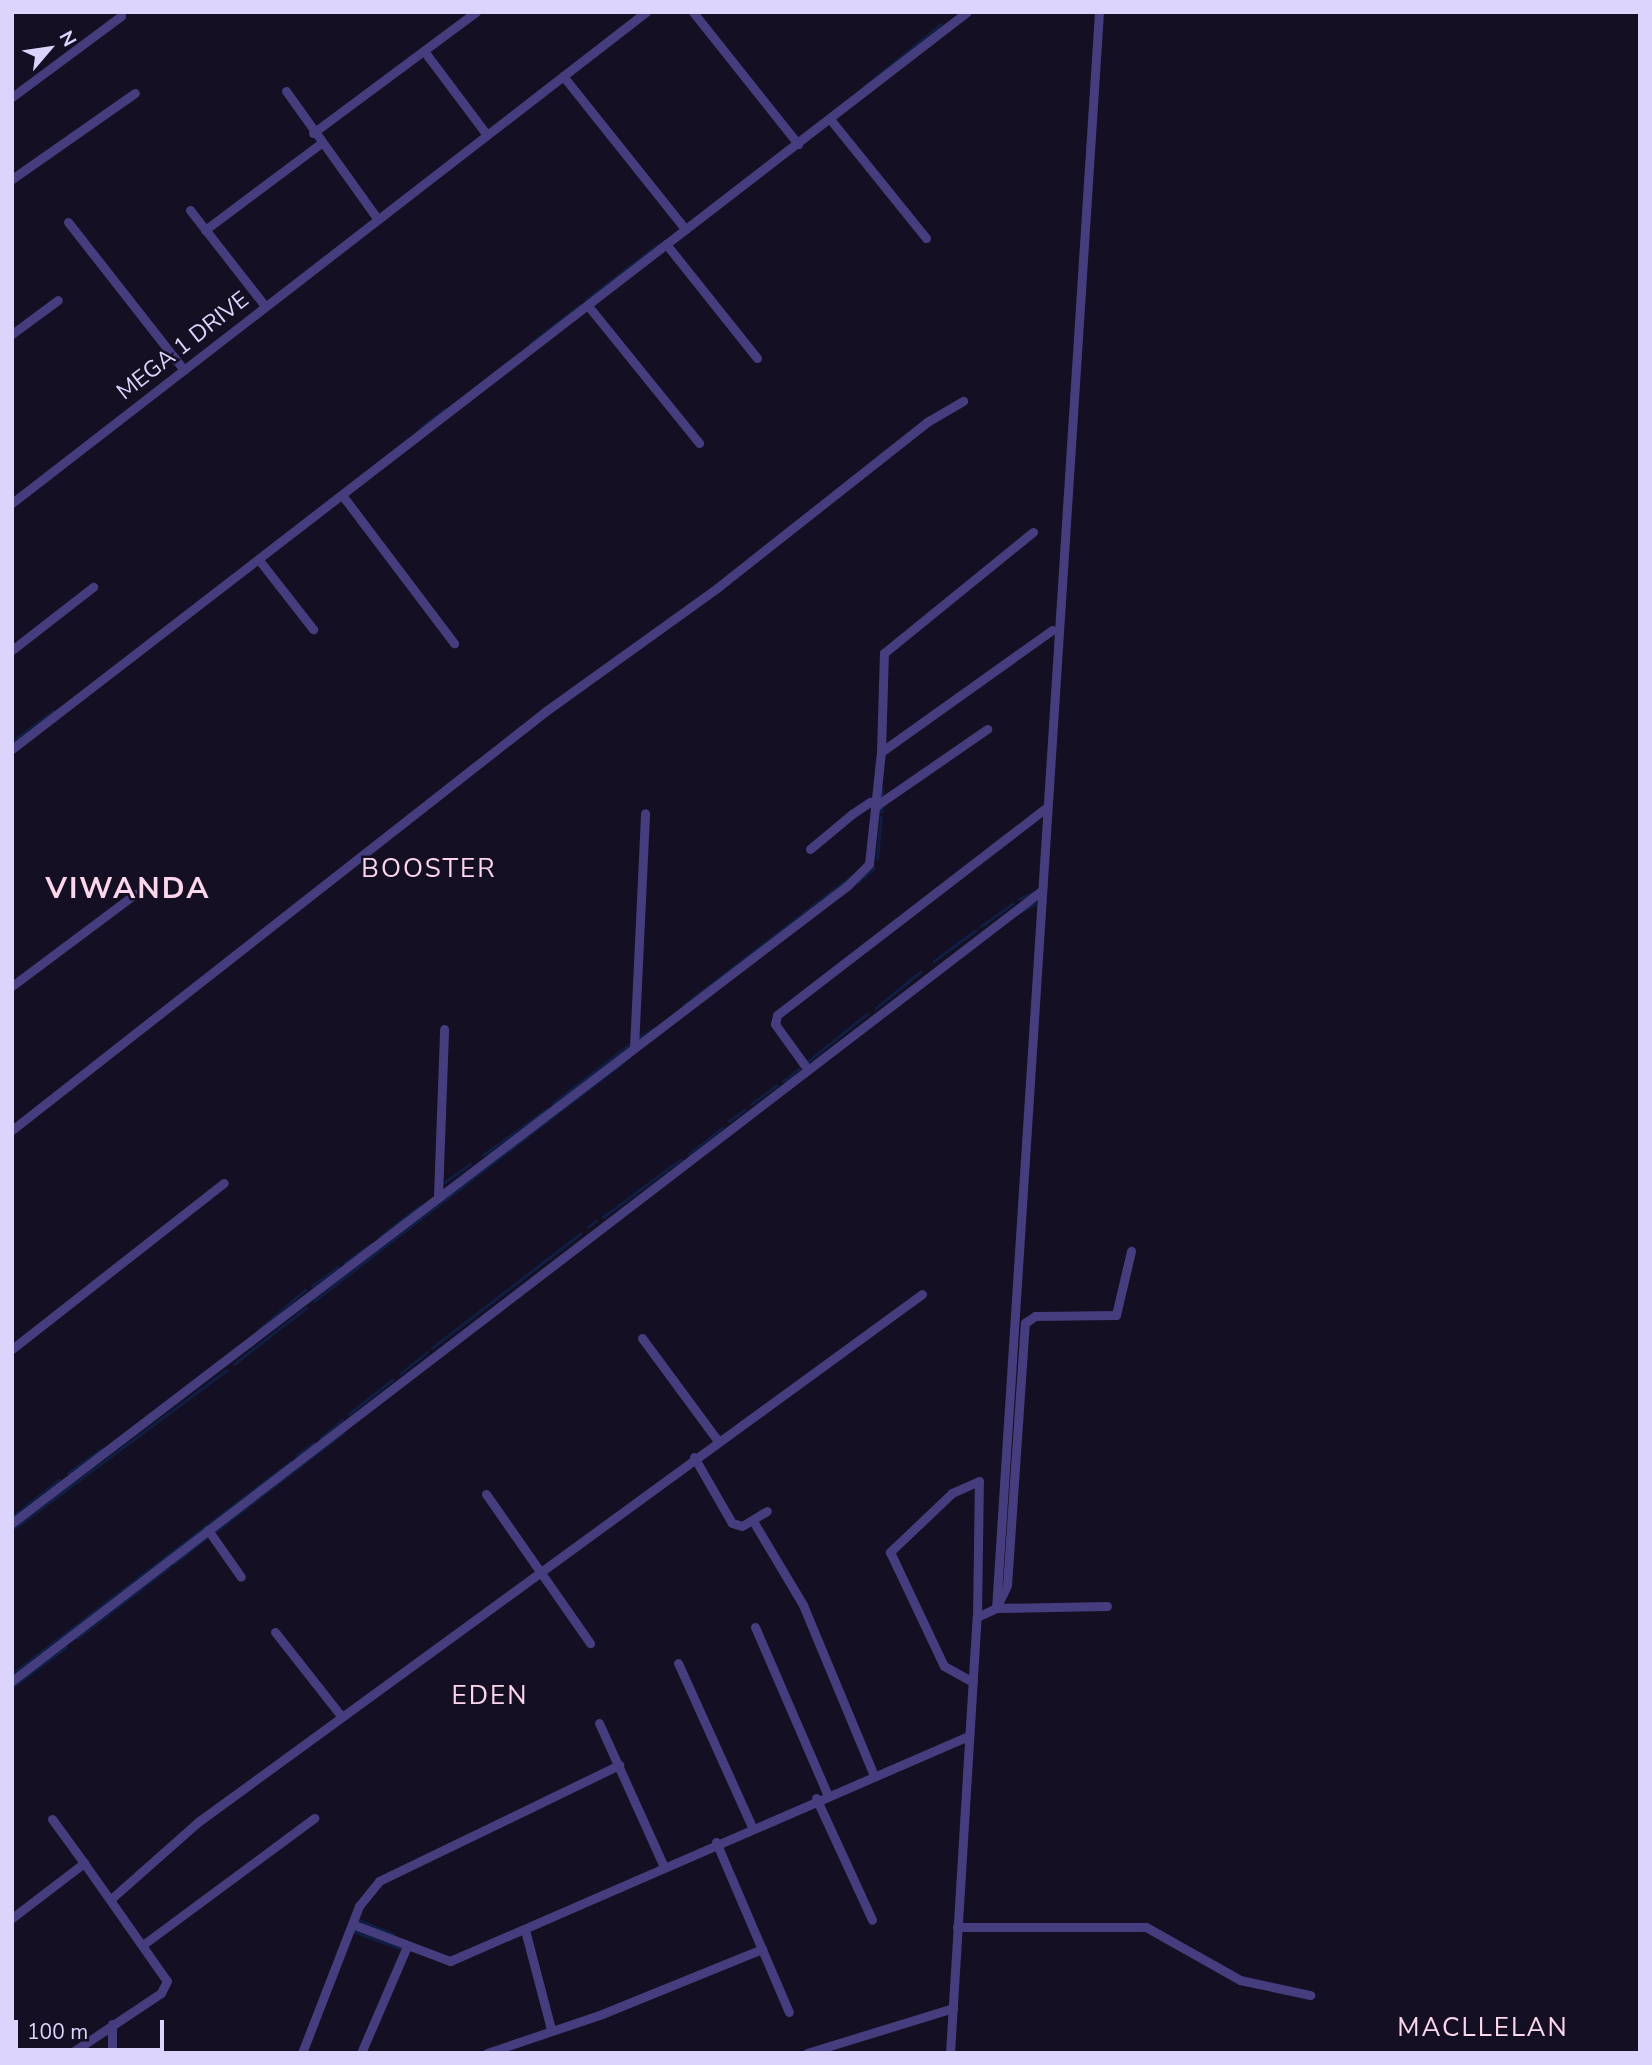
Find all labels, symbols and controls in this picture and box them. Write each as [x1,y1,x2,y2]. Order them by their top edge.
north arrow [14,14,84,84]
text: N [53,26,82,51]
street label: MEGA 1 DRIVE [112,286,254,406]
district label: BOOSTER [362,853,496,885]
district label: VIWANDA [46,871,210,907]
district label: EDEN [452,1680,528,1712]
scale bar [18,2006,168,2050]
district label: MACLLELAN [1398,2012,1568,2044]
text: 100 m [27,2018,88,2046]

